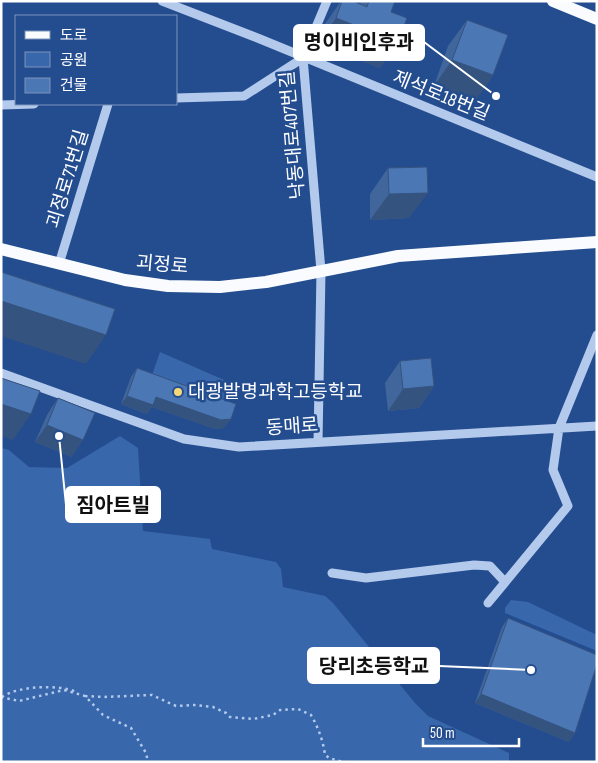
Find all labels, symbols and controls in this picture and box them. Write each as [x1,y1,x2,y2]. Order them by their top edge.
legend [15,15,178,105]
callout: 명이비인후과 [294,25,424,60]
text: 도로 [60,26,88,45]
text: 명이비인후과 [304,31,414,55]
text: 공원 [60,51,88,70]
street label: 제석로18번길 [389,66,493,126]
street label: 낙동대로407번길 [276,70,310,200]
text: 건물 [60,76,88,95]
street label: 괴정로71번길 [42,127,94,231]
street label: 괴정로 [135,251,189,279]
place label: 대광발명과학고등학교 [188,381,363,404]
marker: 대광발명과학고등학교 [172,386,184,398]
street label: 동매로 [265,414,319,440]
callout: 짐아트빌 [66,487,160,522]
text: 짐아트빌 [76,494,150,518]
callout: 당리초등학교 [308,648,439,683]
text: 당리초등학교 [319,655,429,679]
scale bar [423,716,519,748]
text: 50 m [430,724,455,743]

